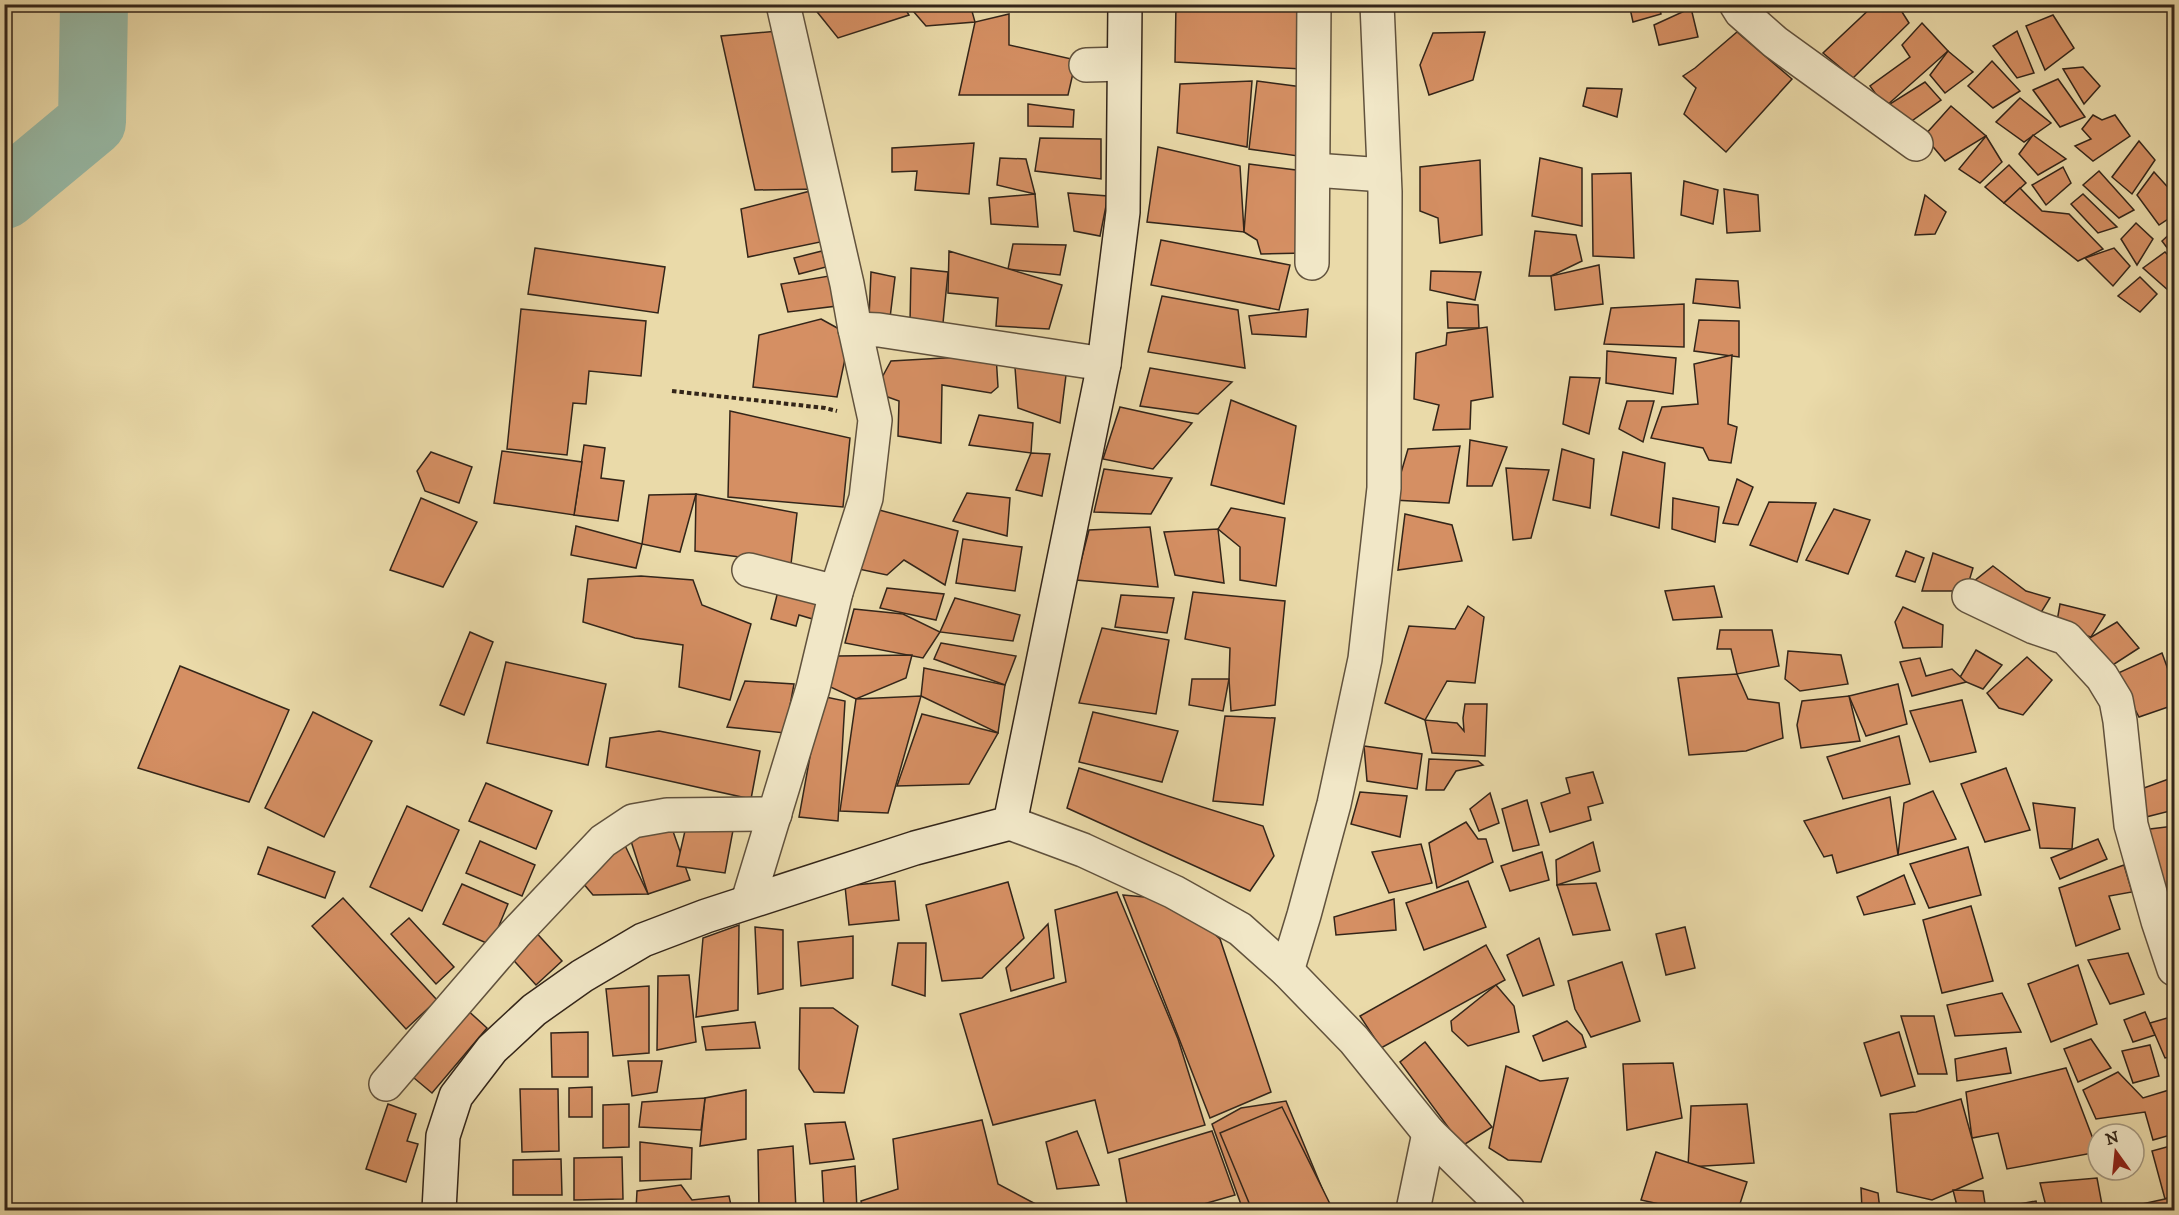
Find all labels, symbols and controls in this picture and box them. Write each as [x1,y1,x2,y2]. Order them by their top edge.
north arrow [2086,1122,2146,1182]
text: N [2103,1127,2121,1150]

